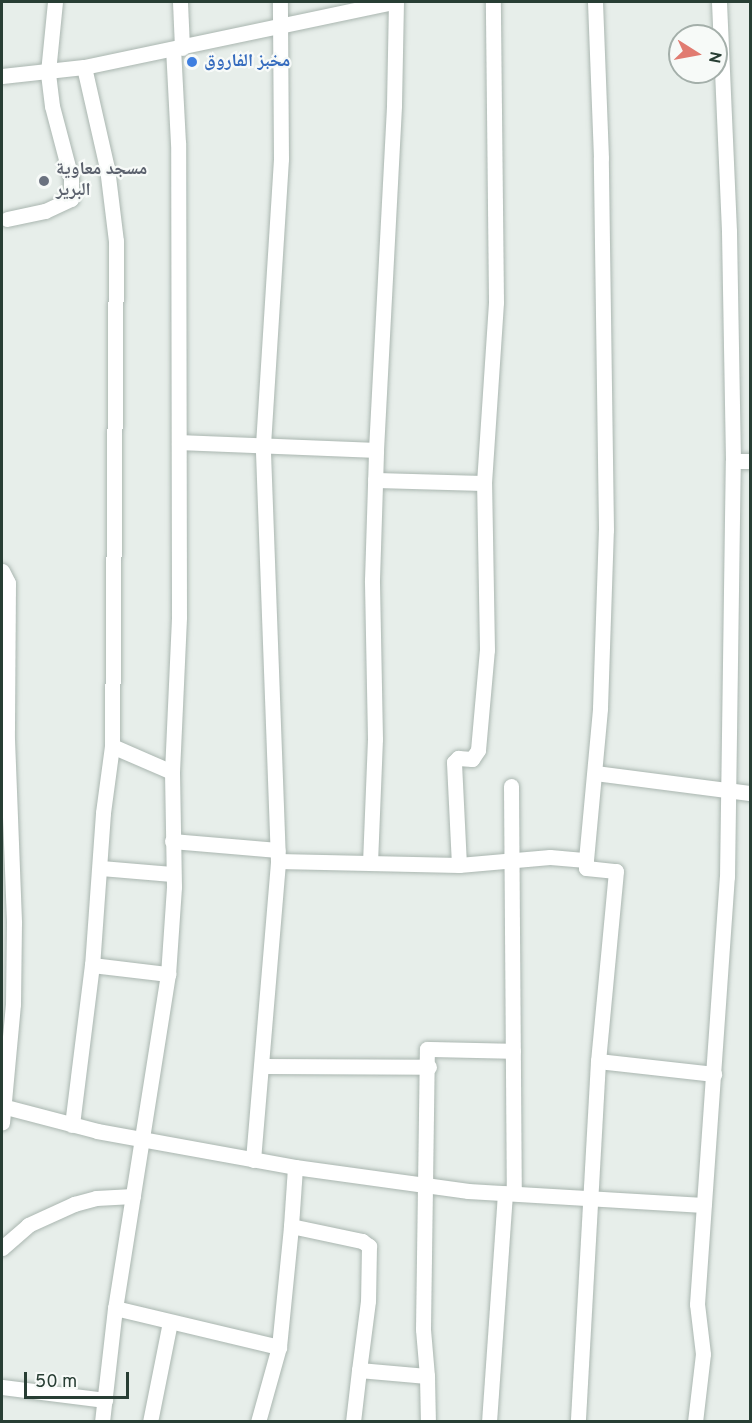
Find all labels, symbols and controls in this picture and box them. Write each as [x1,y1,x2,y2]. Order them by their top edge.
north arrow [668,24,728,84]
text: N [703,50,725,65]
place label: مخبز الفاروق [204,51,290,73]
marker: مخبز الفاروق [185,55,199,69]
place label: مسجد معاوية البرير [56,160,147,202]
marker: مسجد معاوية البرير [37,174,51,188]
scale bar [27,1360,132,1398]
text: 50 m [35,1371,77,1394]

